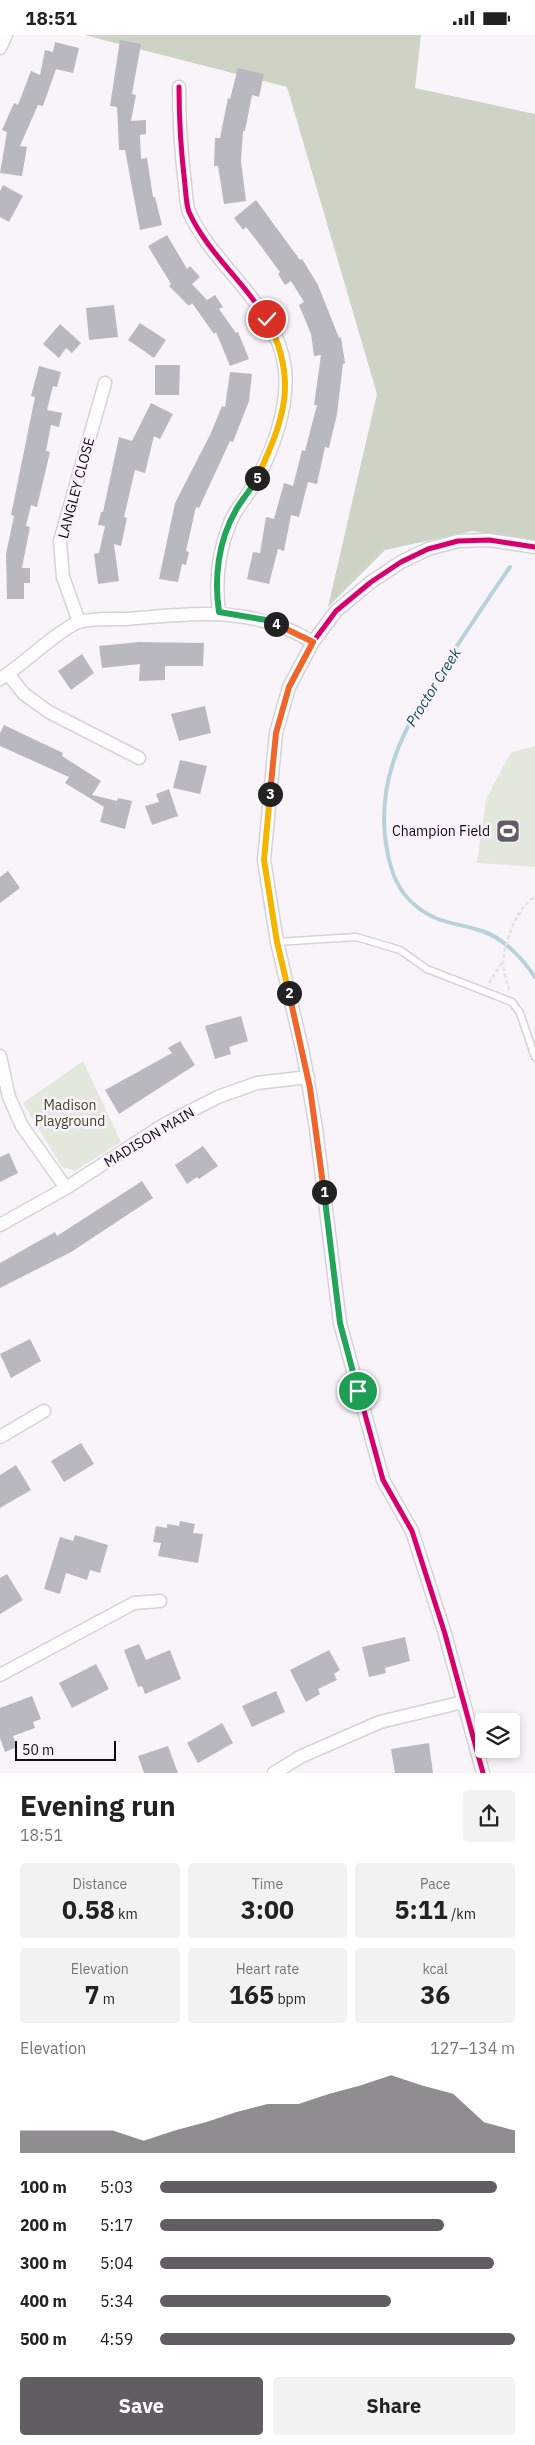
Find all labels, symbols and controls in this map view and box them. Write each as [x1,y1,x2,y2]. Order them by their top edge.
text: 18:51 [25,6,77,30]
pin [246,298,288,340]
icon: check [253,305,281,333]
street label: LANGLEY CLOSE [54,435,98,541]
pin: 5 [244,465,270,491]
text: 5 [253,469,262,487]
pin: 4 [264,611,288,637]
text: 4 [272,615,281,633]
water label: Proctor Creek [401,644,465,730]
pin: 3 [258,781,282,807]
text: 3 [266,785,275,803]
sports icon: Champion Field [495,818,521,844]
place label: Champion Field [392,822,490,840]
pin: 2 [276,981,302,1005]
text: 2 [285,984,294,1002]
park label: Madison Playground [35,1096,105,1130]
street label: MADISON MAIN [100,1103,198,1171]
pin: 1 [312,1179,336,1205]
text: 1 [320,1183,329,1201]
pin [337,1370,379,1412]
icon: arrive [344,1377,372,1405]
map controls [475,1713,520,1758]
button: layers [475,1713,520,1758]
scale bar [15,1737,116,1761]
text: 50 m [22,1741,54,1759]
text: Evening run [20,1787,176,1824]
button: share [463,1790,515,1842]
text: 18:51 [20,1825,63,1845]
text: Distance [73,1875,127,1893]
text: Time [252,1875,283,1893]
text: Pace [420,1875,450,1893]
text: 0.58 [62,1893,115,1926]
text: 3:00 [241,1893,294,1926]
text: 5:11 [394,1893,448,1926]
text: km [115,1905,138,1923]
text: /km [448,1905,476,1923]
text: Elevation [71,1960,129,1978]
text: Heart rate [236,1960,299,1978]
text: kcal [422,1960,448,1978]
text: 7 [85,1978,100,2011]
text: 165 [229,1978,274,2011]
text: 36 [420,1978,450,2011]
text: m [100,1990,115,2008]
text: bpm [274,1990,306,2008]
text: Elevation [20,2038,86,2058]
text: 127–134 m [430,2038,515,2058]
text: 100 m [20,2177,67,2197]
text: 5:03 [100,2177,133,2197]
text: 200 m [20,2215,67,2235]
text: 5:17 [100,2215,133,2235]
text: 300 m [20,2253,67,2273]
text: 5:04 [100,2253,133,2273]
text: 400 m [20,2291,67,2311]
text: 5:34 [100,2291,133,2311]
text: 500 m [20,2329,67,2349]
text: 4:59 [100,2329,133,2349]
button: Save [20,2377,263,2435]
button: Share [273,2377,515,2435]

